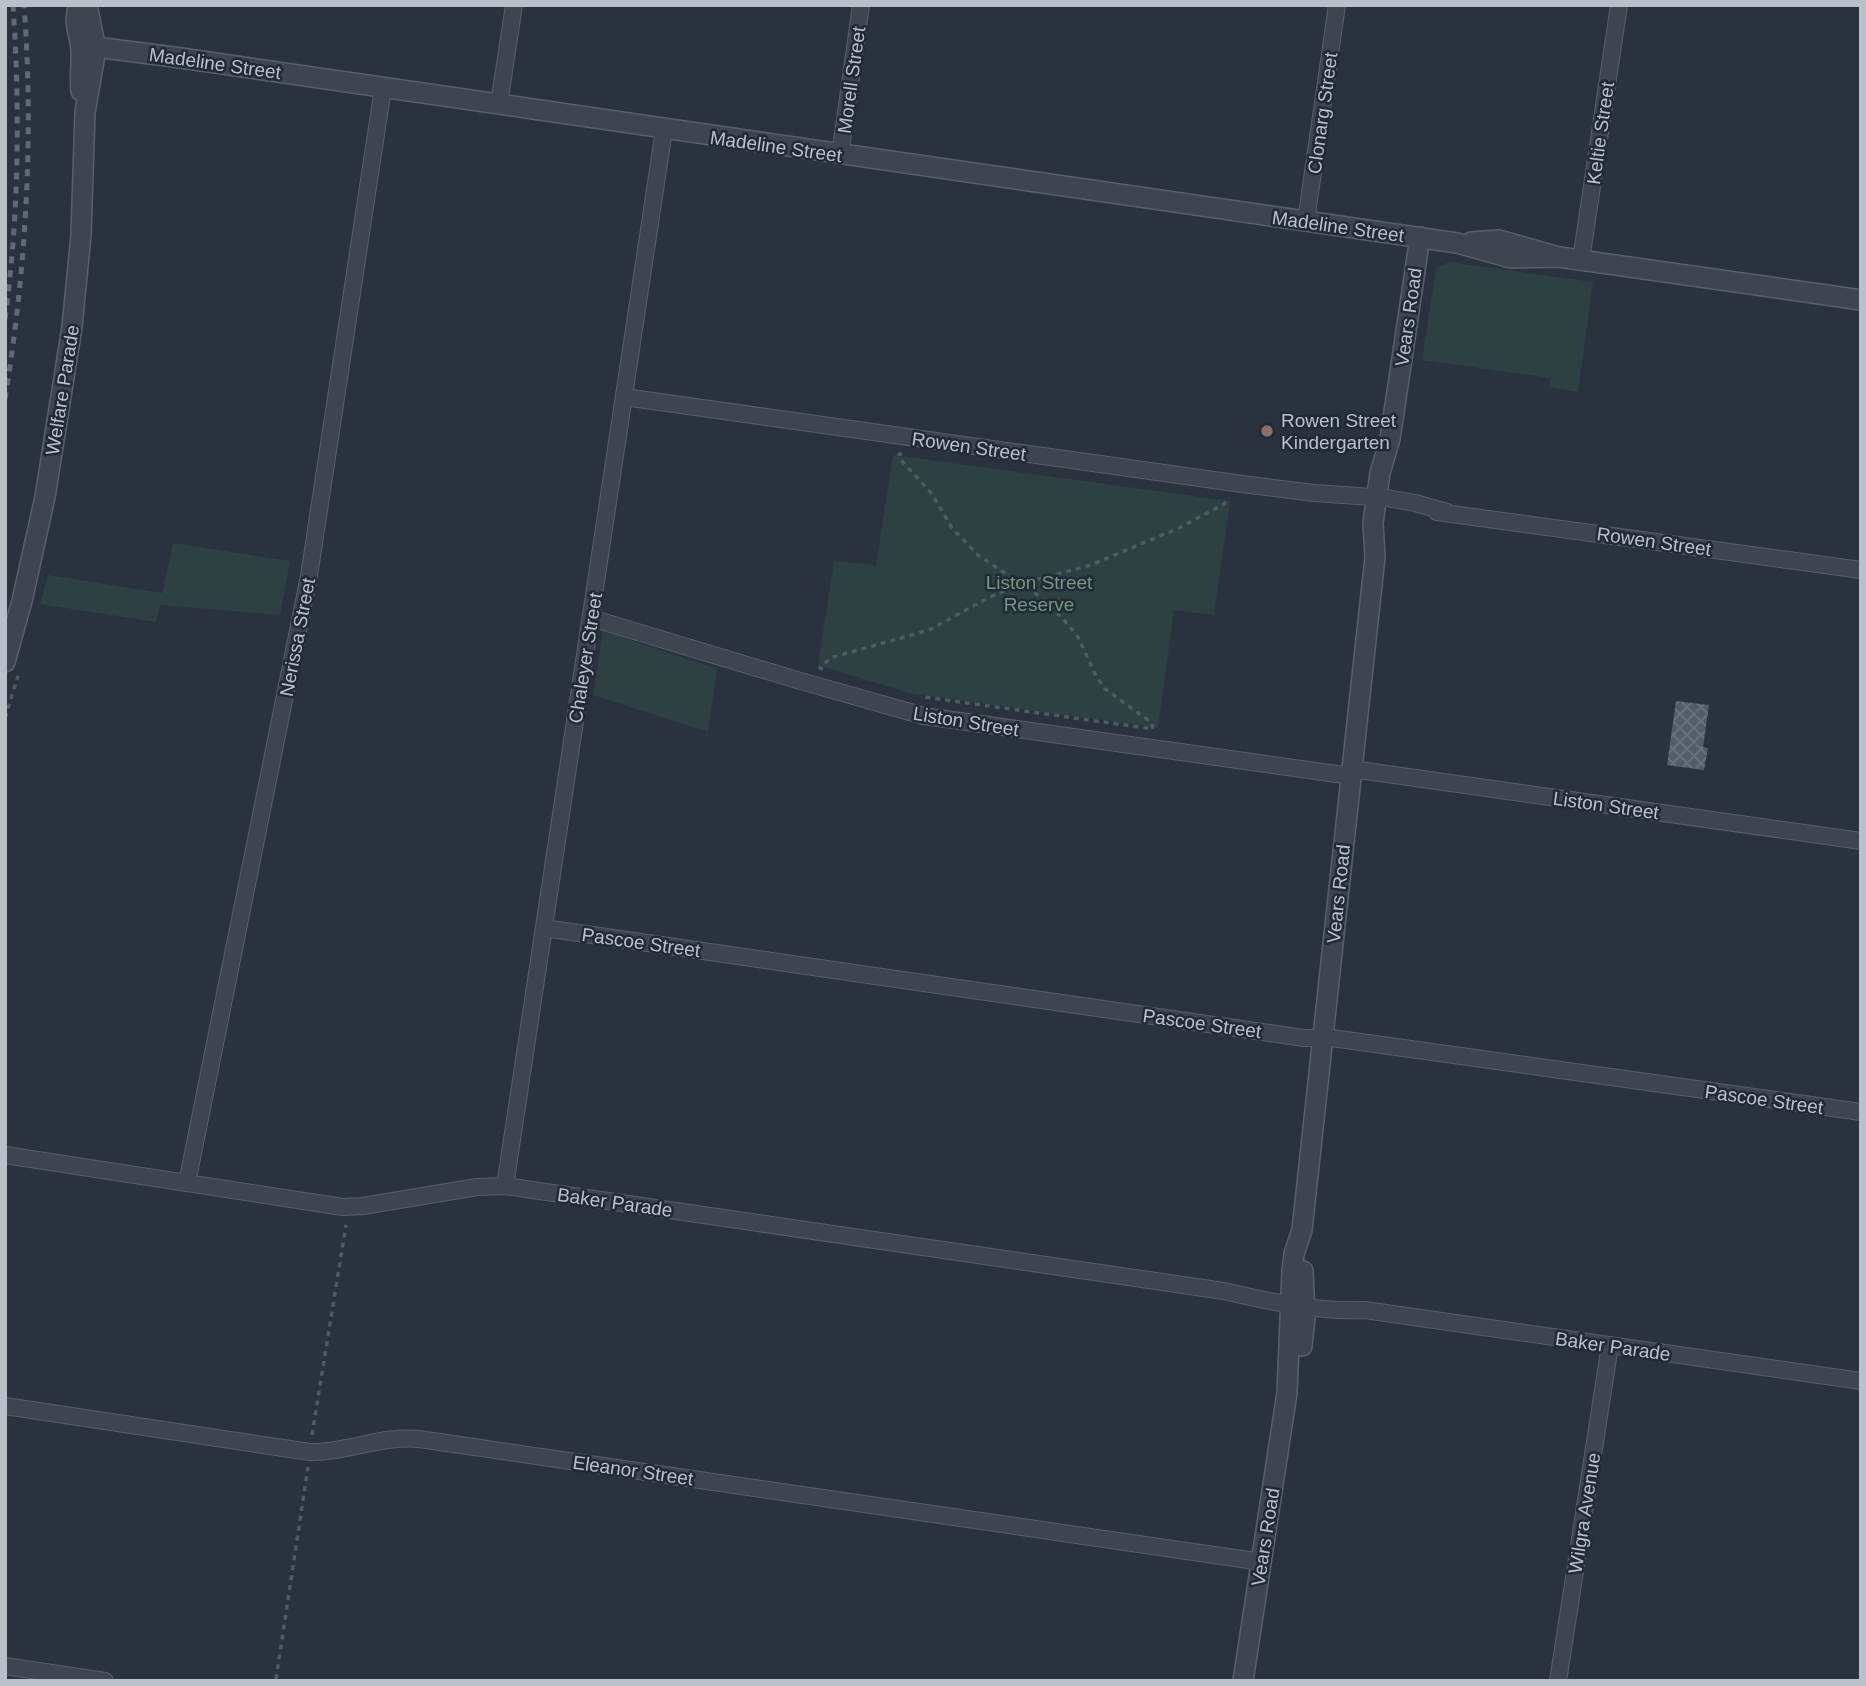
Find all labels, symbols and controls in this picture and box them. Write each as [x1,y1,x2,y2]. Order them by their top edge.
street label: Morell Street [834,25,869,135]
street label: Madeline Street [148,44,283,83]
street label: Clonarg Street [1304,50,1342,175]
street label: Keltie Street [1583,80,1618,186]
street label: Madeline Street [709,127,844,166]
street label: Madeline Street [1271,207,1406,246]
street label: Vears Road [1391,266,1426,368]
street label: Welfare Parade [42,323,83,457]
place label: Rowen Street Kindergarten [1281,410,1397,453]
marker: Rowen Street Kindergarten [1259,423,1275,439]
street label: Rowen Street [910,428,1028,465]
street label: Rowen Street [1595,523,1713,560]
park label: Liston Street Reserve [986,572,1093,615]
street label: Nerissa Street [276,575,319,698]
street label: Chaleyer Street [565,591,606,725]
street label: Liston Street [912,703,1021,740]
street label: Liston Street [1552,788,1661,823]
street label: Vears Road [1323,844,1354,945]
street label: Pascoe Street [580,924,702,961]
street label: Pascoe Street [1141,1005,1263,1042]
street label: Pascoe Street [1703,1081,1825,1118]
street label: Baker Parade [556,1184,674,1221]
street label: Baker Parade [1554,1328,1672,1365]
street label: Wilgra Avenue [1565,1451,1604,1575]
street label: Eleanor Street [571,1452,695,1489]
street label: Vears Road [1247,1486,1284,1588]

